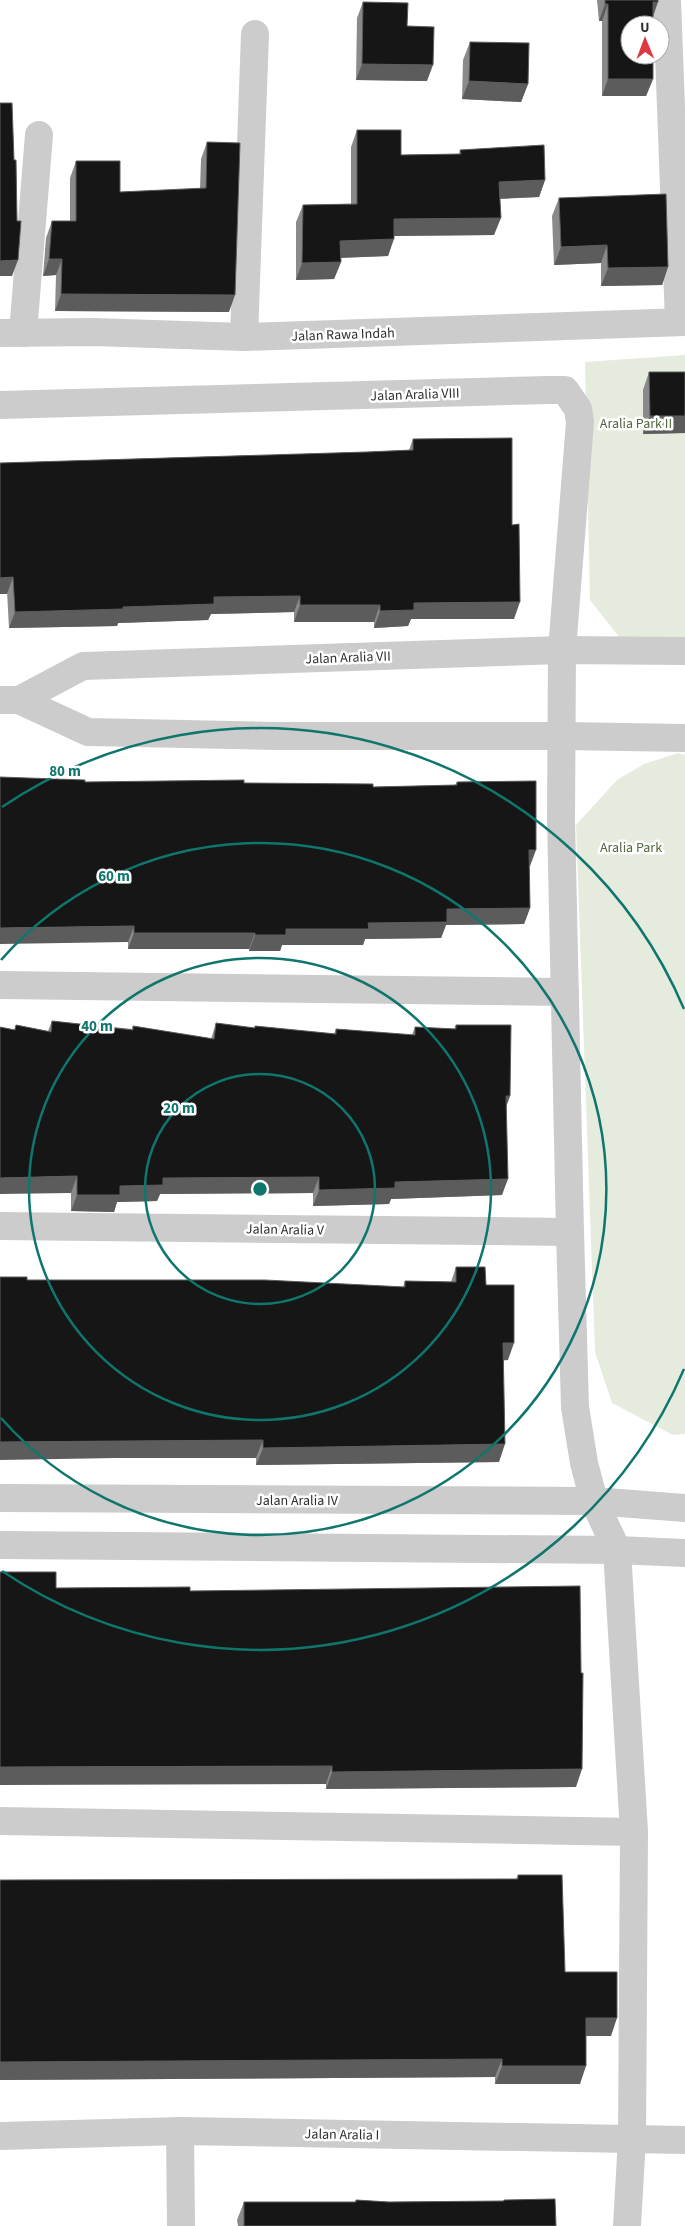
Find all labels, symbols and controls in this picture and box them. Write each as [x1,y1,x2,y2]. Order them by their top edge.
north arrow [620,15,670,65]
text: U [640,18,650,38]
street label: Jalan Rawa Indah [291,323,395,347]
street label: Jalan Aralia VIII [370,383,460,407]
park label: Aralia Park II [600,414,672,434]
street label: Jalan Aralia VII [305,647,391,669]
text: 80 m [49,761,81,782]
park label: Aralia Park [600,838,662,858]
text: 60 m [98,866,130,887]
text: 40 m [81,1016,113,1037]
text: 20 m [163,1098,195,1119]
centre of rings [251,1180,269,1198]
street label: Jalan Aralia V [246,1219,325,1241]
street label: Jalan Aralia IV [256,1491,339,1511]
street label: Jalan Aralia I [305,2124,379,2146]

